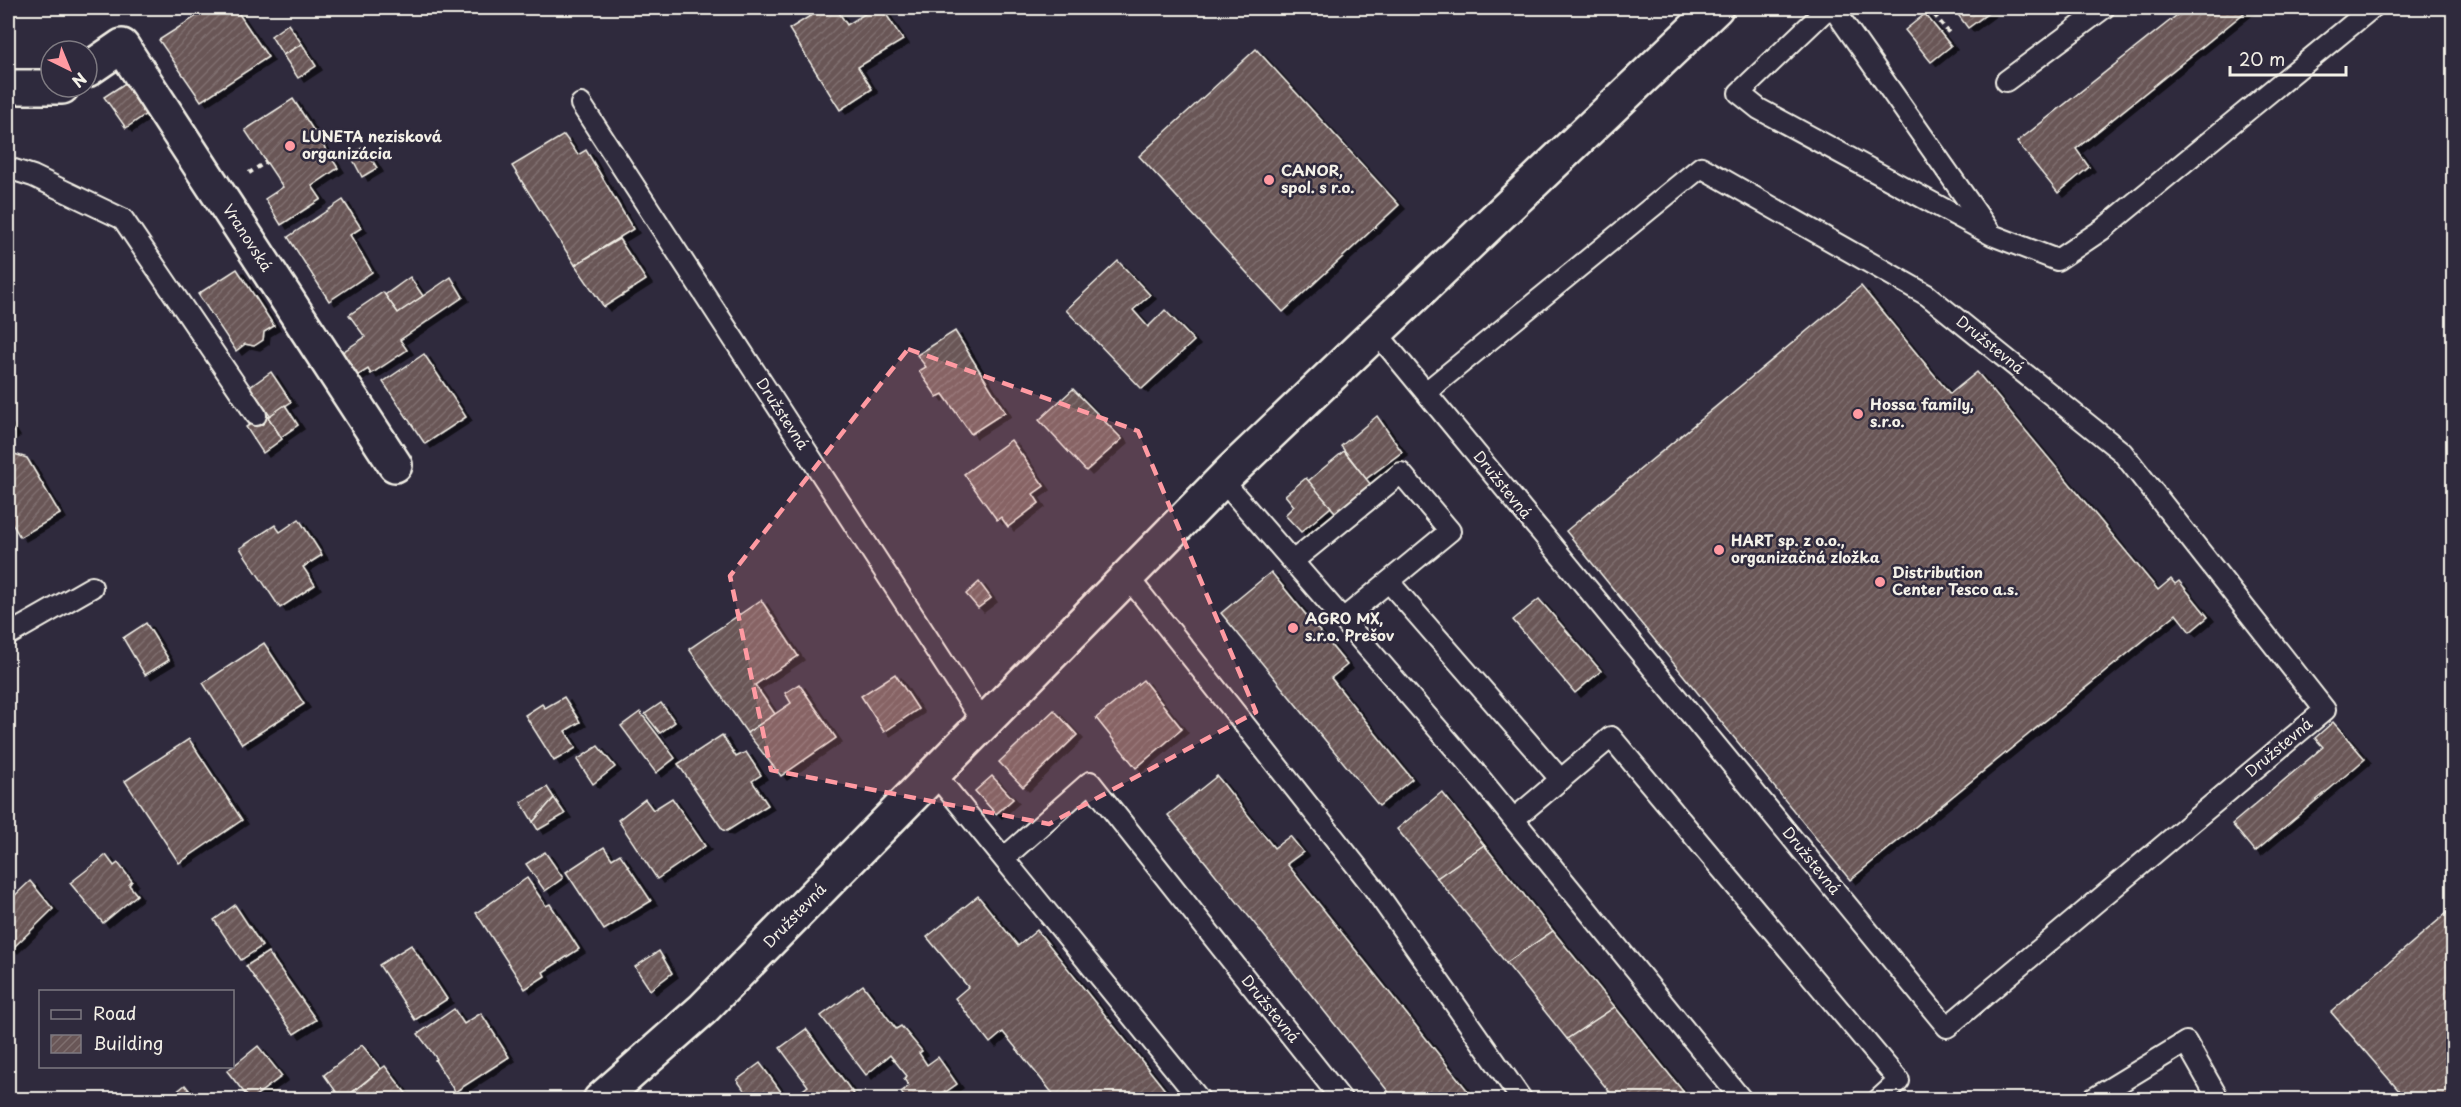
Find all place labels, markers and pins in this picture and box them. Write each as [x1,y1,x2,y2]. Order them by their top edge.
place label: LUNETA nezisková organizácia [302,124,443,164]
marker: LUNETA nezisková organizácia [283,139,297,153]
place label: CANOR, spol. s r.o. [1281,158,1354,198]
marker: CANOR, spol. s r.o. [1262,173,1276,187]
place label: Hossa family, s.r.o. [1870,392,1974,432]
marker: Hossa family, s.r.o. [1851,407,1865,421]
place label: HART sp. z o.o., organizačná zložka [1731,528,1880,568]
marker: HART sp. z o.o., organizačná zložka [1712,543,1726,557]
place label: Distribution Center Tesco a.s. [1892,560,2018,600]
marker: Distribution Center Tesco a.s. [1873,575,1887,589]
place label: AGRO MX, s.r.o. Prešov [1305,606,1395,646]
marker: AGRO MX, s.r.o. Prešov [1286,621,1300,635]

